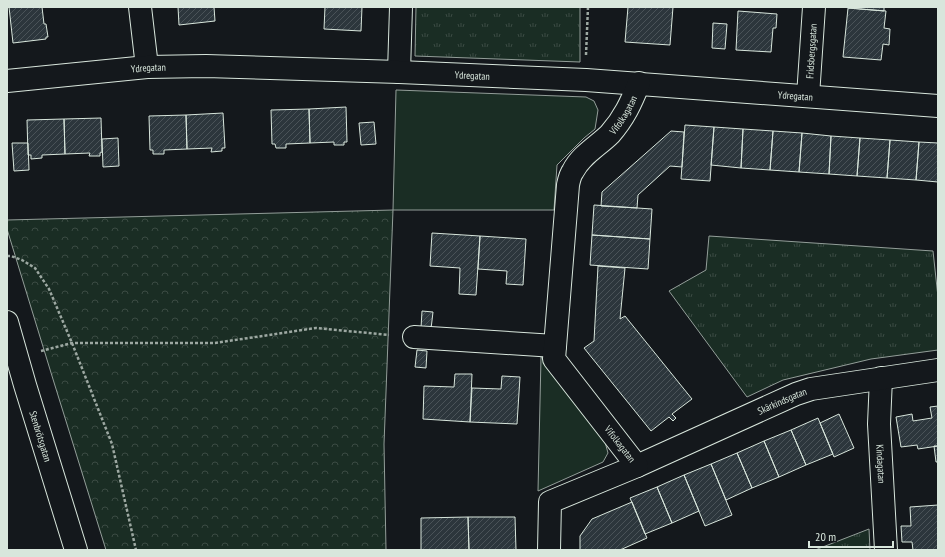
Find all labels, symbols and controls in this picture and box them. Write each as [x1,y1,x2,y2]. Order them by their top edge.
street label: Fridsbergsgatan [803,23,819,79]
street label: Ydregatan [130,60,166,75]
street label: Ydregatan [454,68,490,82]
street label: Ydregatan [777,88,813,103]
street label: Vifolkagatan [606,93,640,138]
street label: Skärkindsgatan [755,384,808,417]
street label: Stenbrötsgatan [27,409,55,463]
street label: Vifolkagatan [601,422,638,465]
street label: Kindagatan [874,444,889,484]
scale bar [809,523,893,549]
text: 20 m [815,529,836,544]

